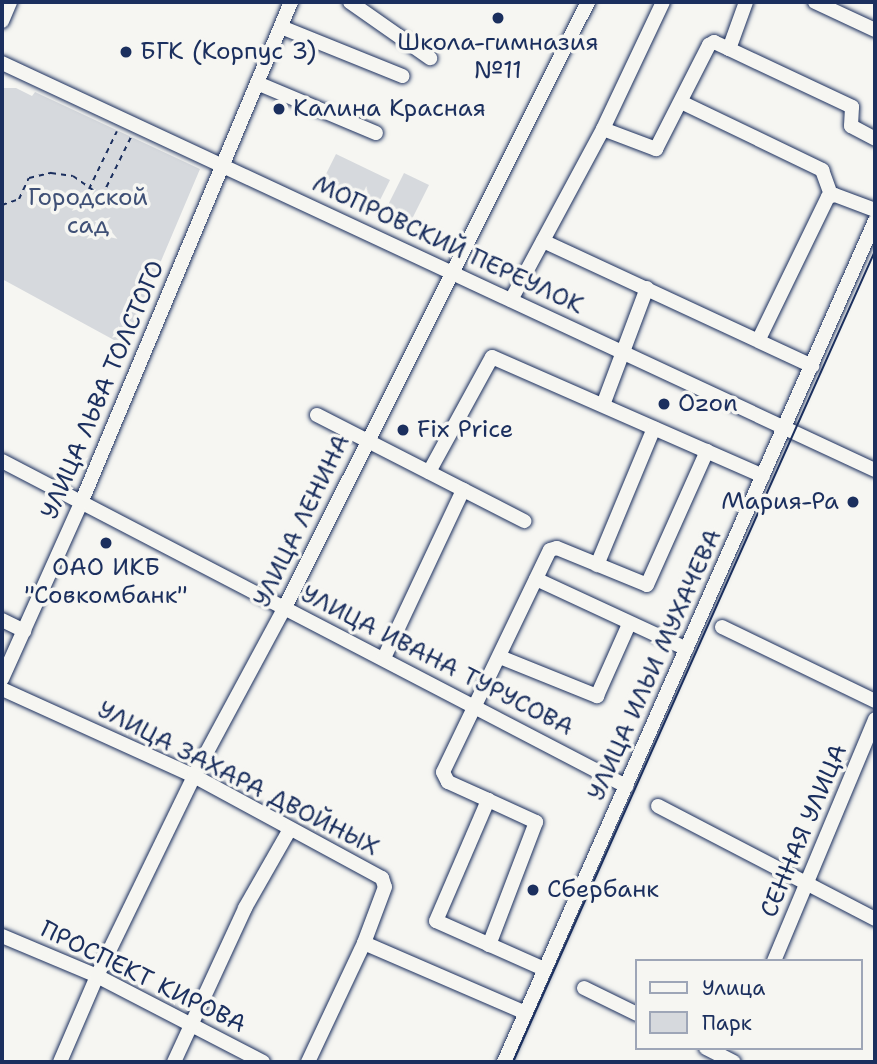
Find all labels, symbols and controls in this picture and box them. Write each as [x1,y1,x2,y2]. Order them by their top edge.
marker: Школа-гимназия №11 [490,10,506,26]
place label: Школа-гимназия №11 [397,29,599,85]
place label: БГК (Корпус 3) [140,38,316,66]
marker: БГК (Корпус 3) [118,44,134,60]
place label: Калина Красная [293,95,486,123]
marker: Калина Красная [271,101,287,117]
street label: МОПРОВСКИЙ ПЕРЕУЛОК [308,169,588,321]
park label: Городской сад [28,184,148,240]
street label: УЛИЦА ЛЬВА ТОЛСТОГО [35,256,171,524]
place label: Ozon [678,390,738,418]
marker: Ozon [656,396,672,412]
place label: Fix Price [417,416,513,444]
marker: Fix Price [395,422,411,438]
street label: УЛИЦА ЛЕНИНА [248,430,356,612]
place label: Мария-Ра [721,488,839,516]
marker: Мария-Ра [845,494,861,510]
street label: УЛИЦА ИЛЬИ МУХАЧЕВА [582,525,728,805]
marker: ОАО ИКБ "Совкомбанк" [98,535,114,551]
place label: ОАО ИКБ "Совкомбанк" [24,554,188,610]
street label: УЛИЦА ИВАНА ТУРУСОВА [296,580,578,742]
street label: УЛИЦА ЗАХАРА ДВОЙНЫХ [93,695,383,863]
street label: СЕННАЯ УЛИЦА [755,740,853,922]
place label: Сбербанк [547,876,659,904]
marker: Сбербанк [525,882,541,898]
street label: ПРОСПЕКТ КИРОВА [36,915,250,1039]
legend [636,959,863,1050]
text: Улица [702,974,765,1002]
text: Парк [702,1009,752,1037]

